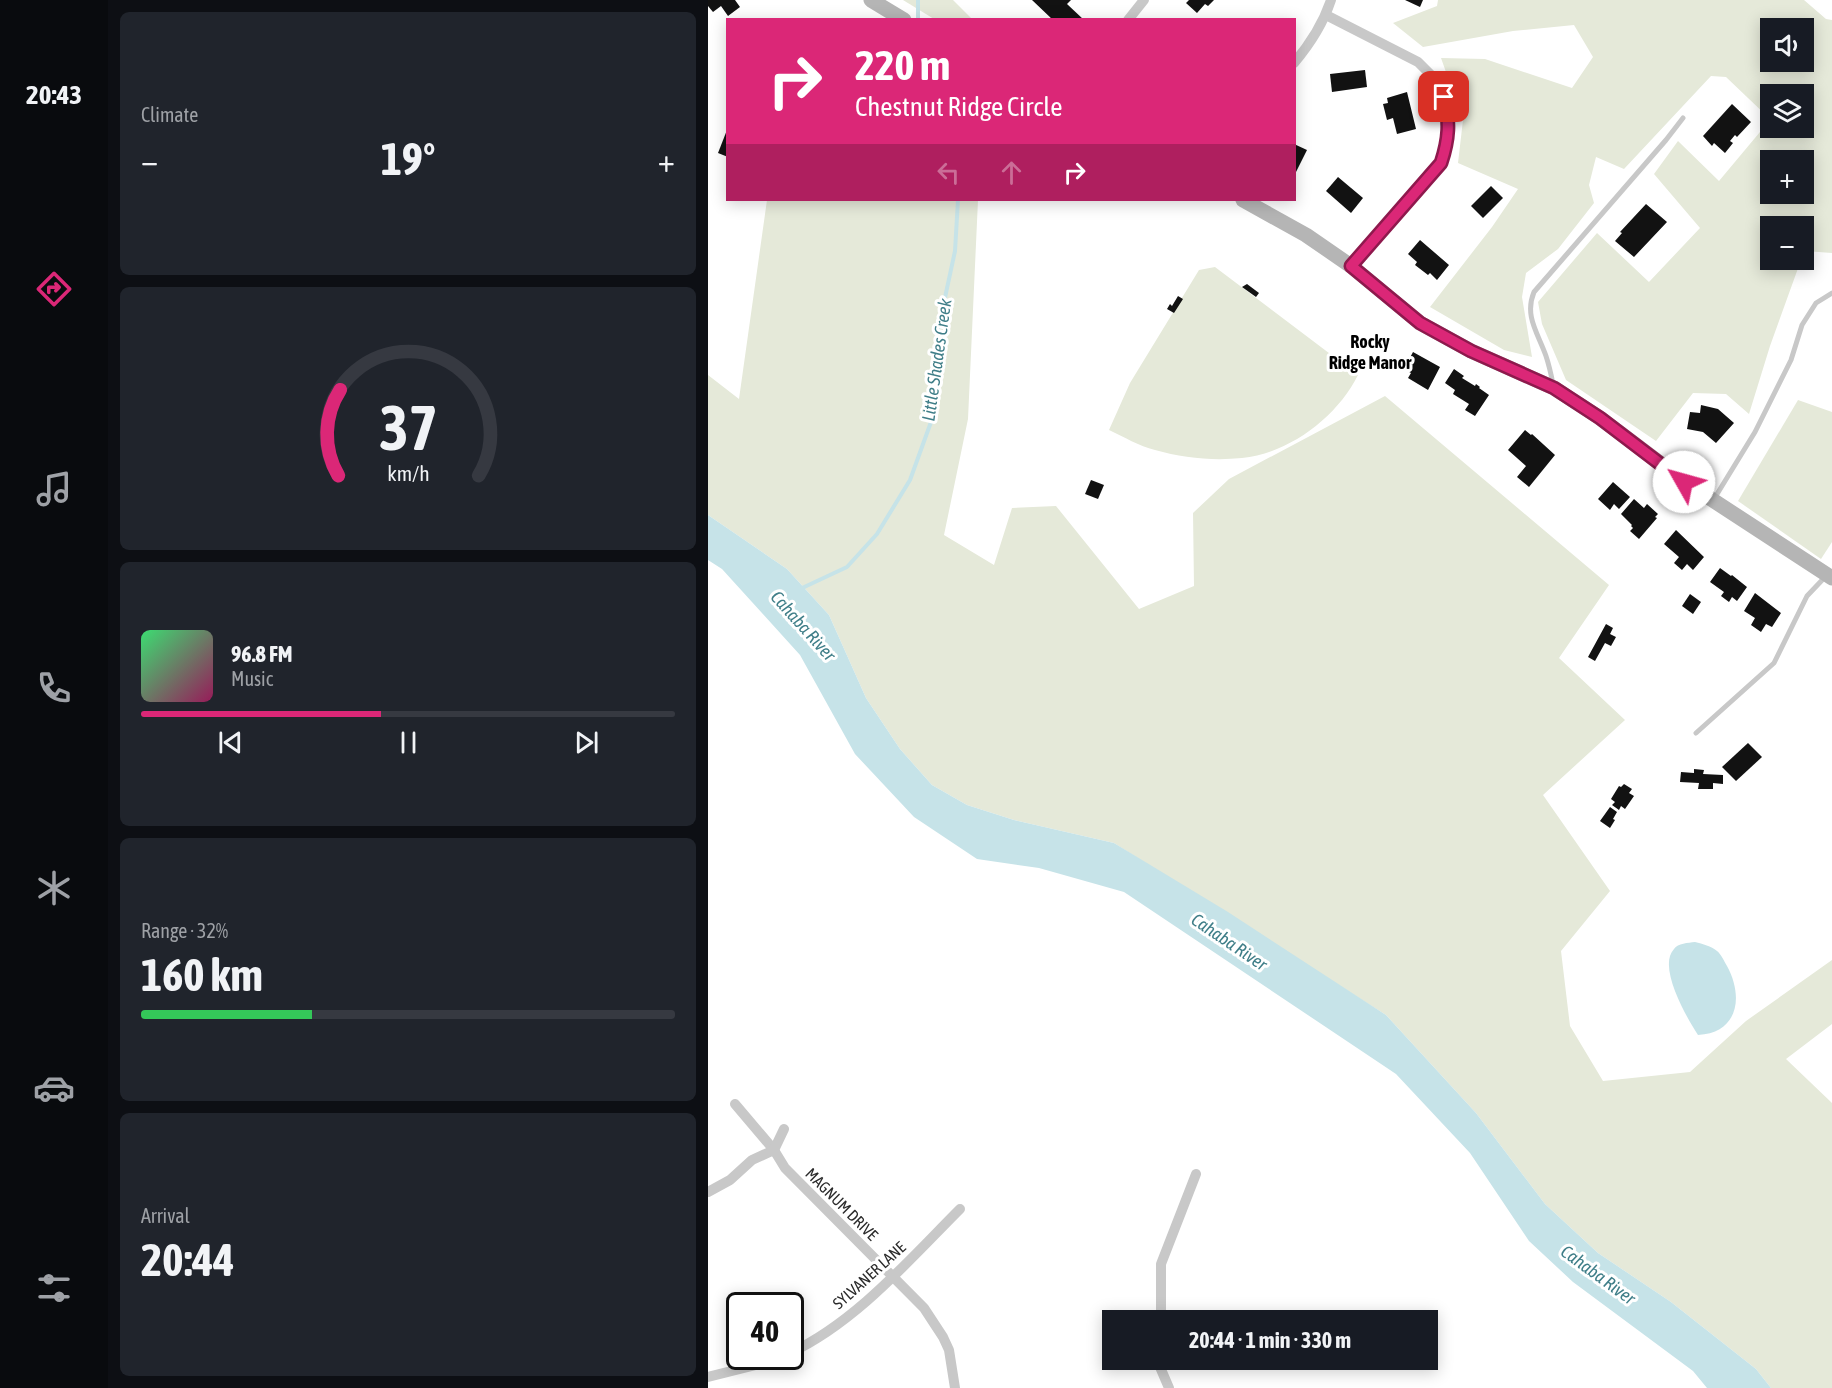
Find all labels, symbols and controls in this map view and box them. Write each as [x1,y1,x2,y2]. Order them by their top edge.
map controls [1760,18,1814,270]
button: sound [1760,18,1814,72]
text: 220 m [855,41,950,89]
icon: right [756,42,834,120]
pin [1418,71,1469,122]
text: 20:43 [26,79,82,110]
icon: arrive [1427,80,1460,113]
button: layers [1760,84,1814,138]
text: Chestnut Ridge Circle [855,91,1062,122]
text: Climate [141,103,198,126]
text: 19° [381,133,435,185]
text: − [141,141,158,179]
text: + [658,141,675,179]
button: + [1760,150,1814,204]
icon: left [932,156,965,189]
icon: ahead [995,156,1028,189]
icon: right [1058,156,1091,189]
button: − [1760,216,1814,270]
icon: directions [33,268,75,310]
water label: Little Shades Creek [918,296,956,423]
district label: Rocky Ridge Manor [1329,331,1412,373]
text: 37 [379,392,437,463]
position arrow [1652,450,1716,514]
text: km/h [387,461,429,486]
icon: music [33,468,75,510]
water label: Cahaba River [767,586,841,665]
text: 96.8 FM [231,641,293,667]
icon: phone [33,667,75,709]
text: Music [231,667,273,690]
icon: previous [214,726,247,759]
icon: pause [392,726,425,759]
icon: next [570,726,603,759]
icon: climate [33,867,75,909]
water label: Cahaba River [1187,909,1272,975]
text: Range · 32% [141,919,228,942]
text: 160 km [141,949,263,1001]
icon: car [33,1067,75,1109]
street label: MAGNUM DRIVE [802,1164,882,1244]
text: Arrival [141,1204,190,1227]
text: 20:44 [141,1234,235,1286]
street label: SYLVANER LANE [829,1238,909,1312]
water label: Cahaba River [1557,1241,1640,1309]
icon: filters [33,1267,75,1309]
speed limit sign: 40 [726,1292,804,1370]
text: 20:44 · 1 min · 330 m [1189,1327,1351,1353]

